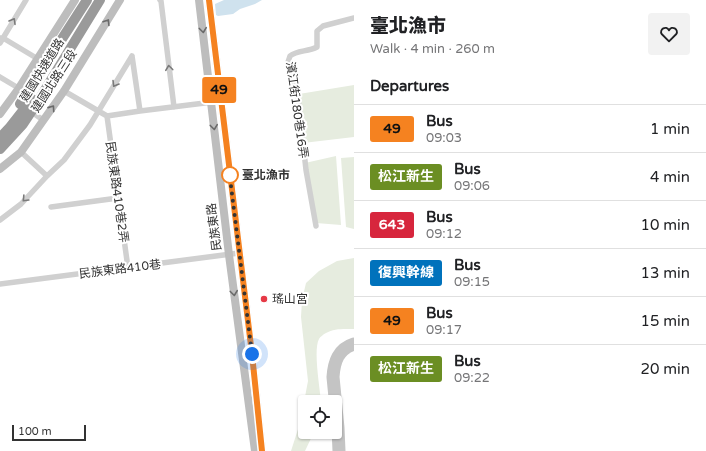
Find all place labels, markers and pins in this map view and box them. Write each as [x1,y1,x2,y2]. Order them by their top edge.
marker: 臺北漁市 [221,166,239,184]
place label: 臺北漁市 [242,168,290,182]
place label: 瑤山宮 [272,292,308,306]
marker: 瑤山宮 [259,294,269,304]

